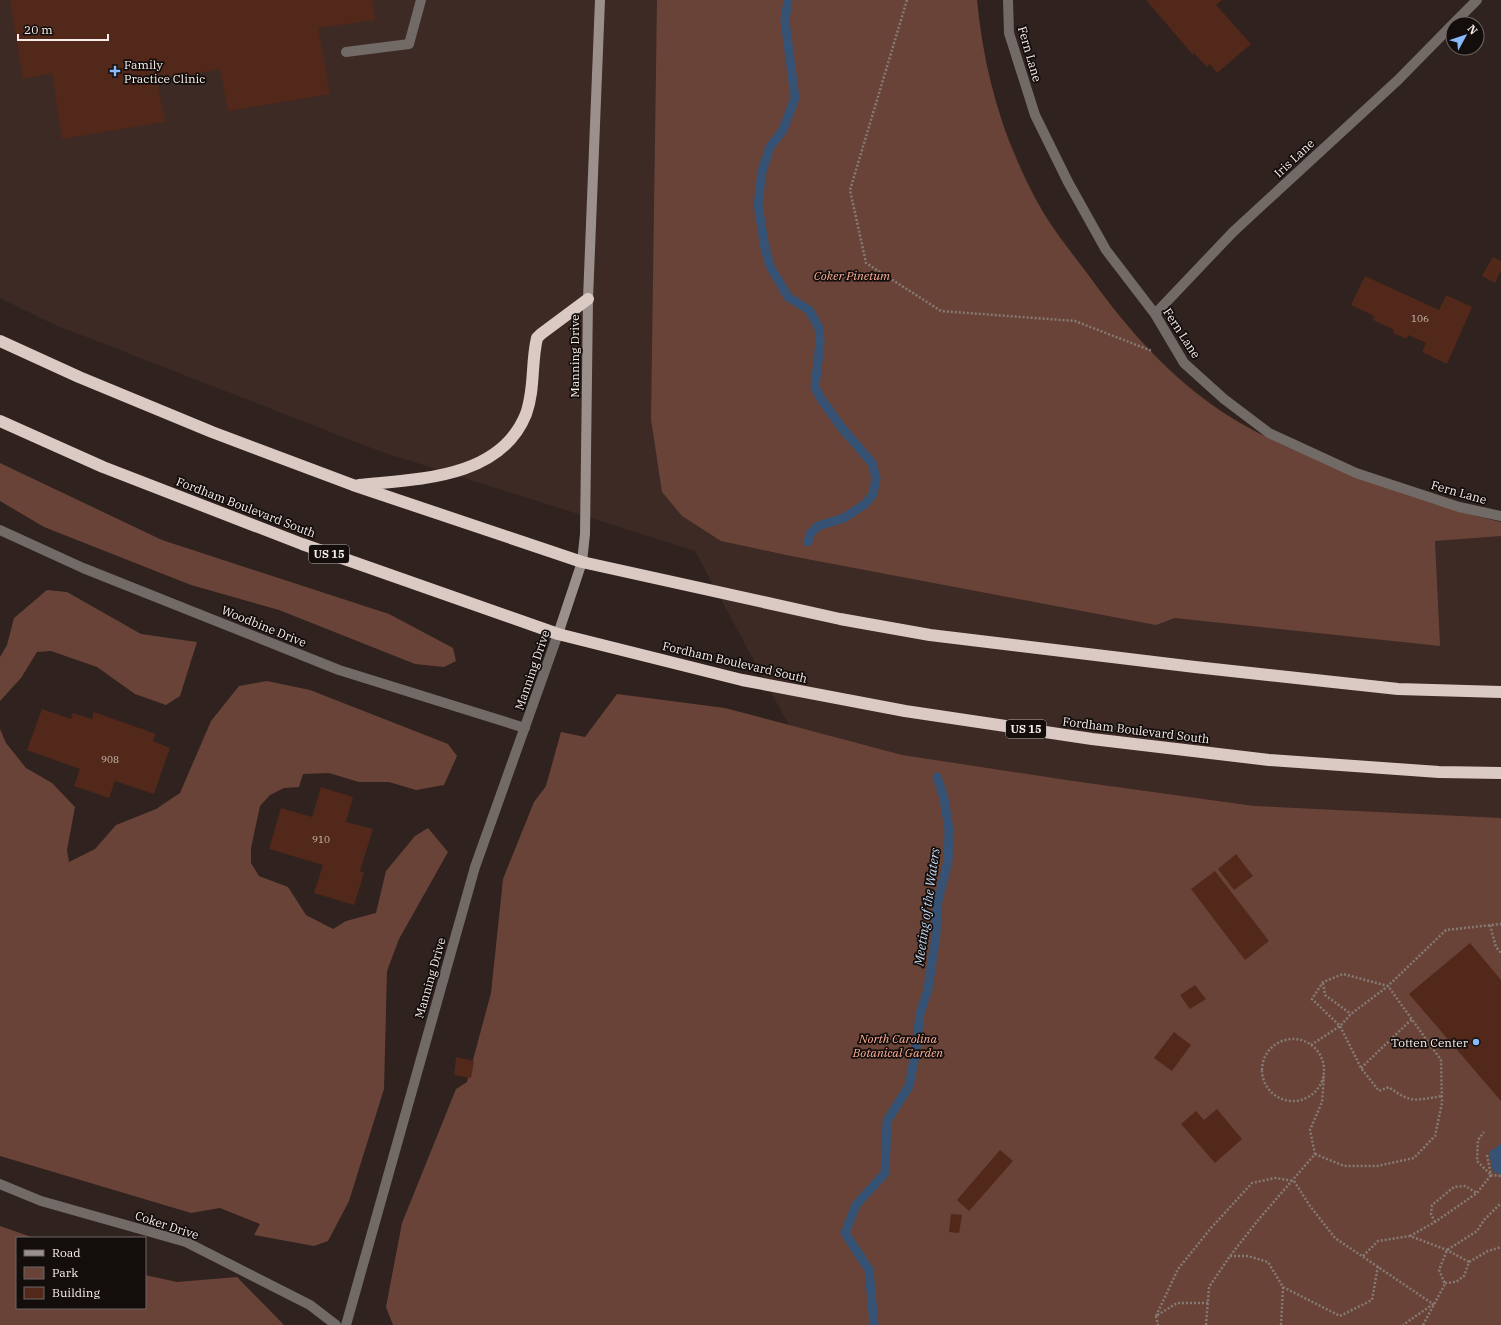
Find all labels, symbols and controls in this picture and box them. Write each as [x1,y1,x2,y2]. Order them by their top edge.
scale bar [18,16,108,42]
north arrow [1445,16,1485,56]
text: 20 m [24,22,53,37]
text: N [1465,22,1481,38]
street label: Fern Lane [1015,25,1045,83]
place label: Family Practice Clinic [124,57,206,86]
marker: Family Practice Clinic [109,65,121,77]
street label: Iris Lane [1271,136,1317,180]
park label: Coker Pinetum [814,268,890,283]
street label: Fern Lane [1160,305,1204,361]
house number: 106 [1411,312,1429,325]
street label: Manning Drive [567,314,582,398]
street label: Fordham Boulevard South [174,473,318,541]
street label: Fern Lane [1430,477,1488,507]
road number: US 15 [309,545,349,563]
street label: Woodbine Drive [219,602,309,650]
street label: Manning Drive [511,628,553,712]
street label: Fordham Boulevard South [661,638,809,686]
street label: Fordham Boulevard South [1062,714,1211,747]
road number: US 15 [1006,720,1046,738]
house number: 908 [101,753,119,766]
house number: 910 [312,833,330,846]
water label: Meeting of the Waters [910,847,944,968]
street label: Manning Drive [411,936,449,1020]
park label: North Carolina Botanical Garden [852,1031,943,1060]
place label: Totten Center [1391,1035,1469,1050]
marker: Totten Center [1471,1037,1481,1047]
street label: Coker Drive [133,1208,201,1242]
legend [16,1237,146,1309]
text: Road [52,1245,81,1260]
text: Park [52,1265,78,1280]
text: Building [52,1285,100,1300]

